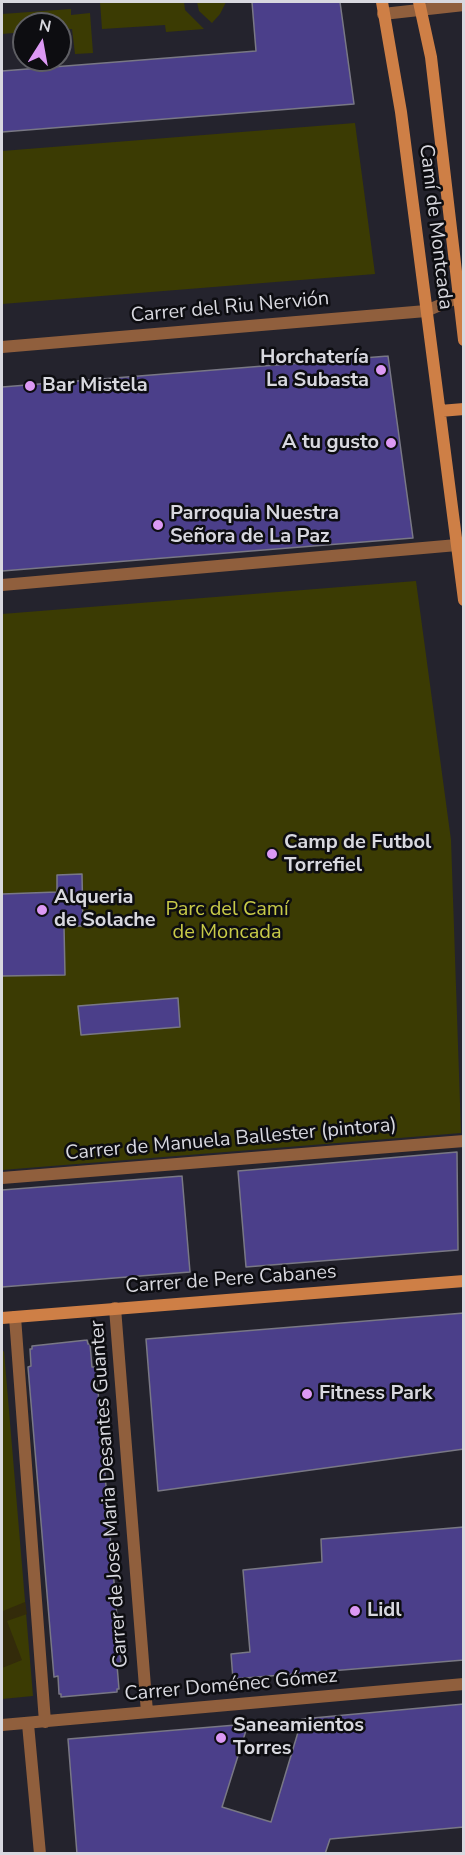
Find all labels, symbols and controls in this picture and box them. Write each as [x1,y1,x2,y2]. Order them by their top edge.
north arrow [12,12,72,72]
text: N [37,14,53,38]
street label: Camí de Montcada [413,143,457,311]
street label: Carrer del Riu Nervión [130,287,330,329]
place label: Horchatería La Subasta [260,346,369,393]
marker: Horchatería La Subasta [374,363,388,377]
place label: Bar Mistela [42,374,148,398]
marker: Bar Mistela [23,379,37,393]
place label: A tu gusto [282,431,379,455]
marker: A tu gusto [384,436,398,450]
place label: Parroquia Nuestra Señora de La Paz [170,502,339,549]
marker: Parroquia Nuestra Señora de La Paz [151,518,165,532]
place label: Camp de Futbol Torrefiel [284,831,431,878]
marker: Camp de Futbol Torrefiel [265,847,279,861]
place label: Alqueria de Solache [54,886,156,933]
park label: Parc del Camí de Moncada [165,898,289,945]
marker: Alqueria de Solache [35,903,49,917]
street label: Carrer de Manuela Ballester (pintora) [64,1114,398,1166]
street label: Carrer de Pere Cabanes [125,1261,337,1299]
street label: Carrer de Jose Maria Desantes Guanter [86,1319,134,1669]
place label: Fitness Park [319,1382,433,1406]
marker: Fitness Park [300,1387,314,1401]
place label: Lidl [367,1599,402,1623]
marker: Lidl [348,1604,362,1618]
street label: Carrer Doménec Gómez [124,1665,338,1707]
place label: Saneamientos Torres [233,1714,364,1761]
marker: Saneamientos Torres [214,1731,228,1745]

